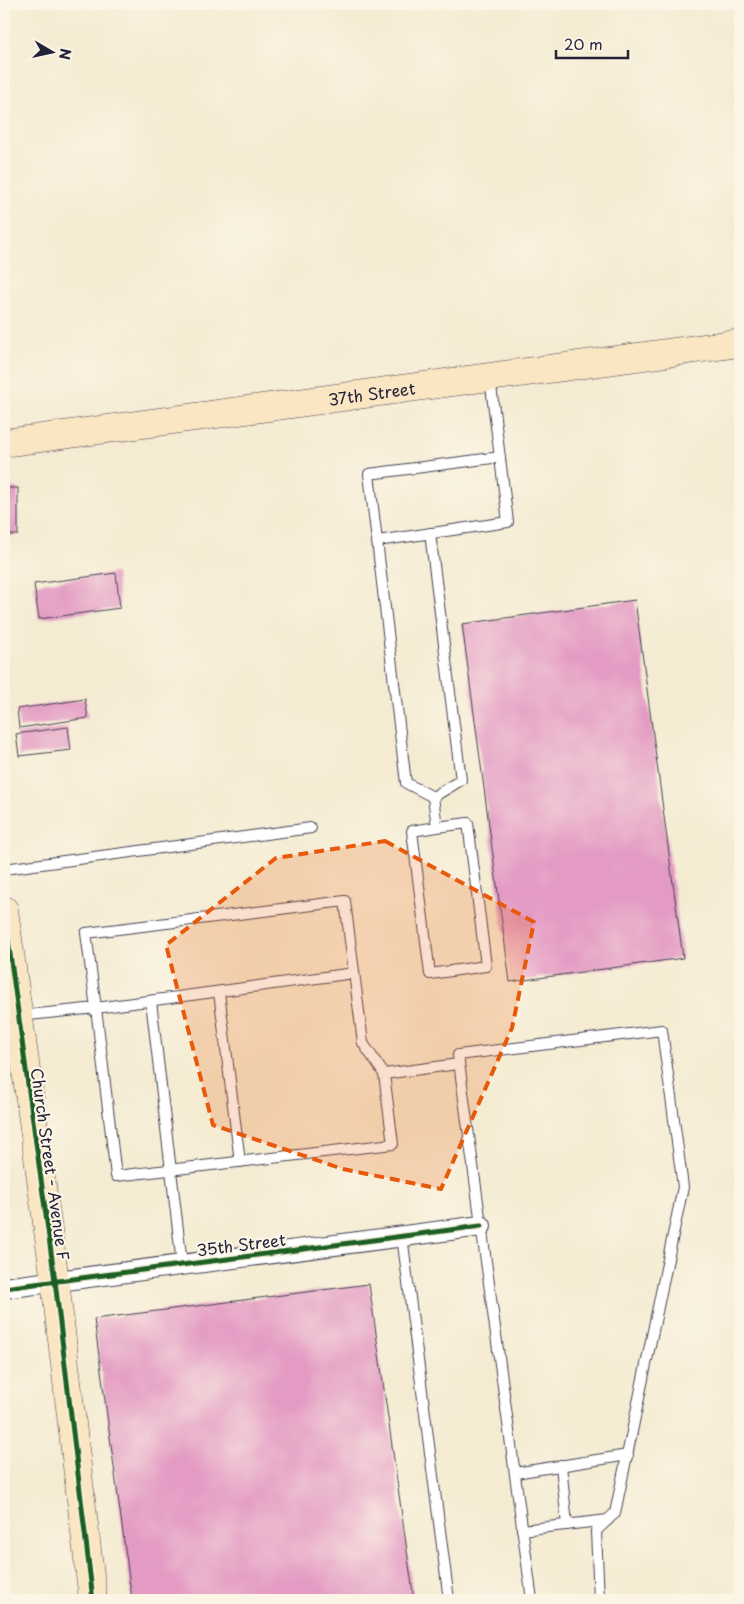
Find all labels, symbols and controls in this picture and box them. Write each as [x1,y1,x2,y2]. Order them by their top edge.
north arrow [28,28,78,78]
scale bar [556,28,629,60]
text: 20 m [564,32,603,55]
text: N [54,47,77,61]
street label: 37th Street [327,375,417,411]
street label: Church Street - Avenue F [26,1066,76,1262]
street label: 35th Street [195,1227,287,1261]

